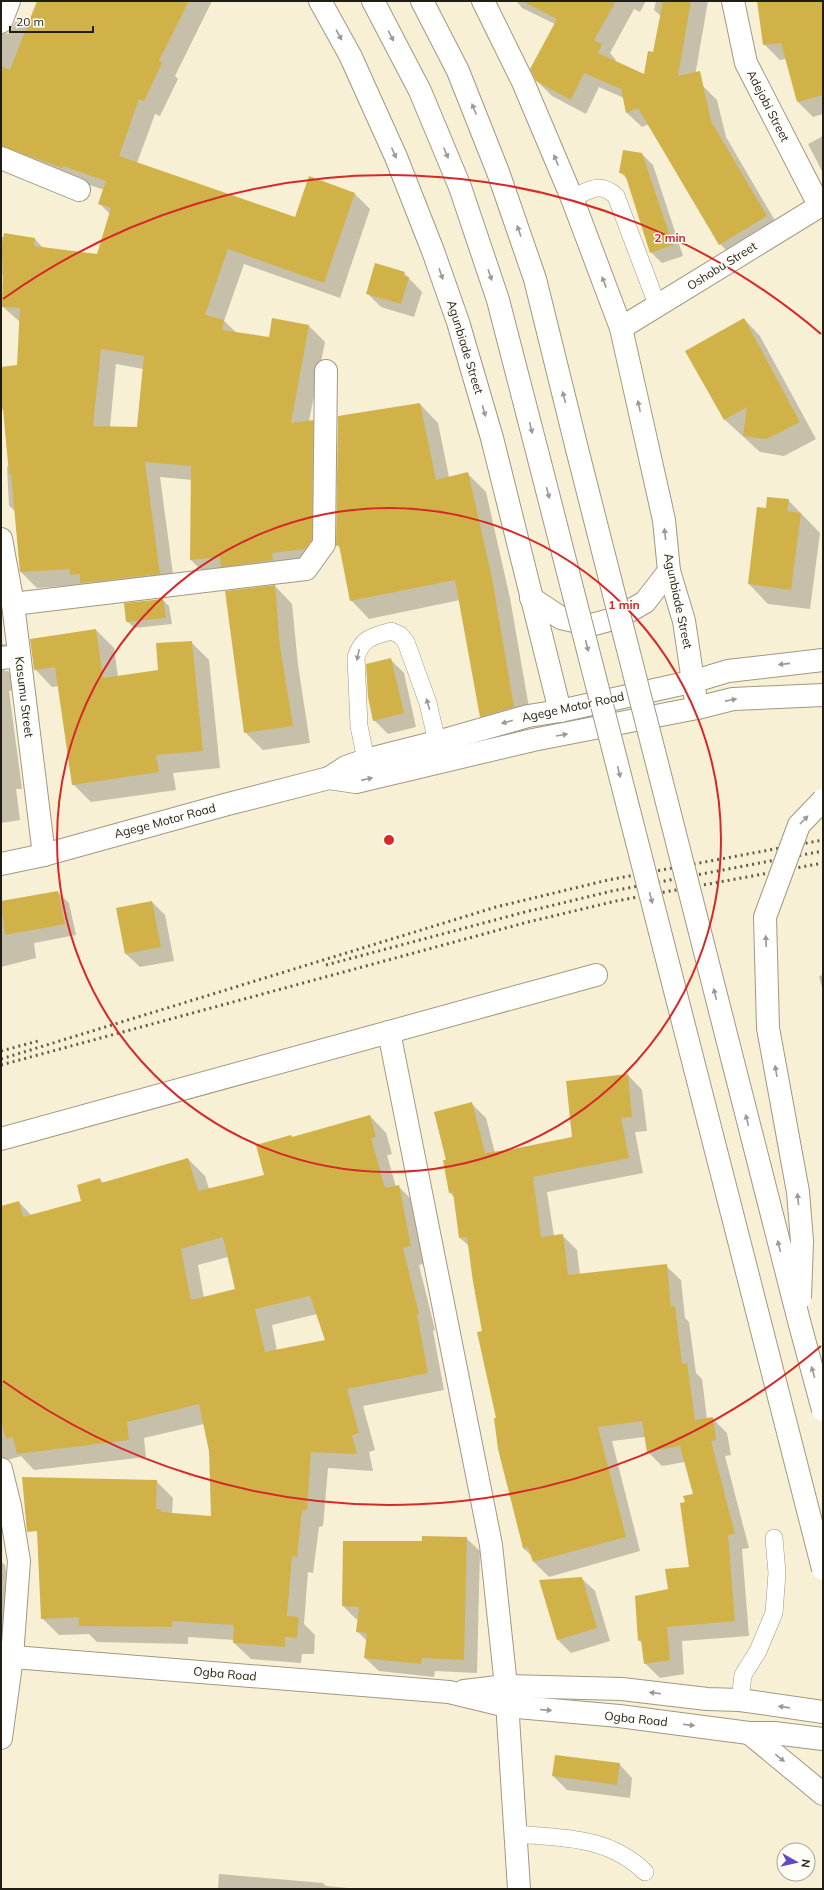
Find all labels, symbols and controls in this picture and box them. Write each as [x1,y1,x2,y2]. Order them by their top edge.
scale bar [10,8,93,34]
text: 20 m [16,14,44,29]
one-way arrow [336,29,343,41]
one-way arrow [387,30,394,41]
street label: Adejobi Street [744,67,793,144]
one-way arrow [470,103,476,115]
one-way arrow [391,147,397,158]
one-way arrow [443,148,449,160]
one-way arrow [553,154,559,166]
one-way arrow [515,225,521,237]
text: 2 min [654,230,686,245]
street label: Oshobu Street [684,238,759,293]
one-way arrow [439,268,445,280]
one-way arrow [487,270,493,282]
one-way arrow [600,275,606,287]
street label: Agunbiade Street [444,298,487,396]
one-way arrow [561,391,567,403]
one-way arrow [636,400,642,412]
one-way arrow [481,406,487,418]
one-way arrow [528,422,534,434]
one-way arrow [545,487,551,499]
one-way arrow [662,528,669,540]
street label: Agunbiade Street [661,552,696,650]
text: 1 min [608,597,640,612]
one-way arrow [584,640,590,652]
one-way arrow [354,649,360,662]
street label: Kasumu Street [12,656,37,738]
one-way arrow [778,661,790,668]
street label: Agege Motor Road [520,688,626,725]
one-way arrow [725,697,737,703]
one-way arrow [425,698,431,710]
one-way arrow [500,719,512,725]
one-way arrow [556,732,569,738]
one-way arrow [616,766,622,778]
one-way arrow [361,776,374,782]
street label: Agege Motor Road [112,800,217,841]
one-way arrow [800,815,809,825]
centre of rings [382,833,396,847]
one-way arrow [648,892,654,904]
one-way arrow [762,935,769,947]
one-way arrow [712,988,718,1001]
one-way arrow [773,1065,779,1077]
one-way arrow [744,1114,750,1127]
one-way arrow [795,1193,802,1205]
one-way arrow [776,1240,782,1253]
one-way arrow [809,1366,815,1378]
street label: Ogba Road [193,1663,257,1684]
one-way arrow [649,1690,661,1696]
one-way arrow [778,1704,790,1710]
one-way arrow [540,1706,552,1713]
street label: Ogba Road [604,1708,668,1729]
one-way arrow [683,1721,695,1728]
one-way arrow [774,1753,785,1762]
north arrow [776,1842,816,1882]
text: N [798,1858,813,1868]

